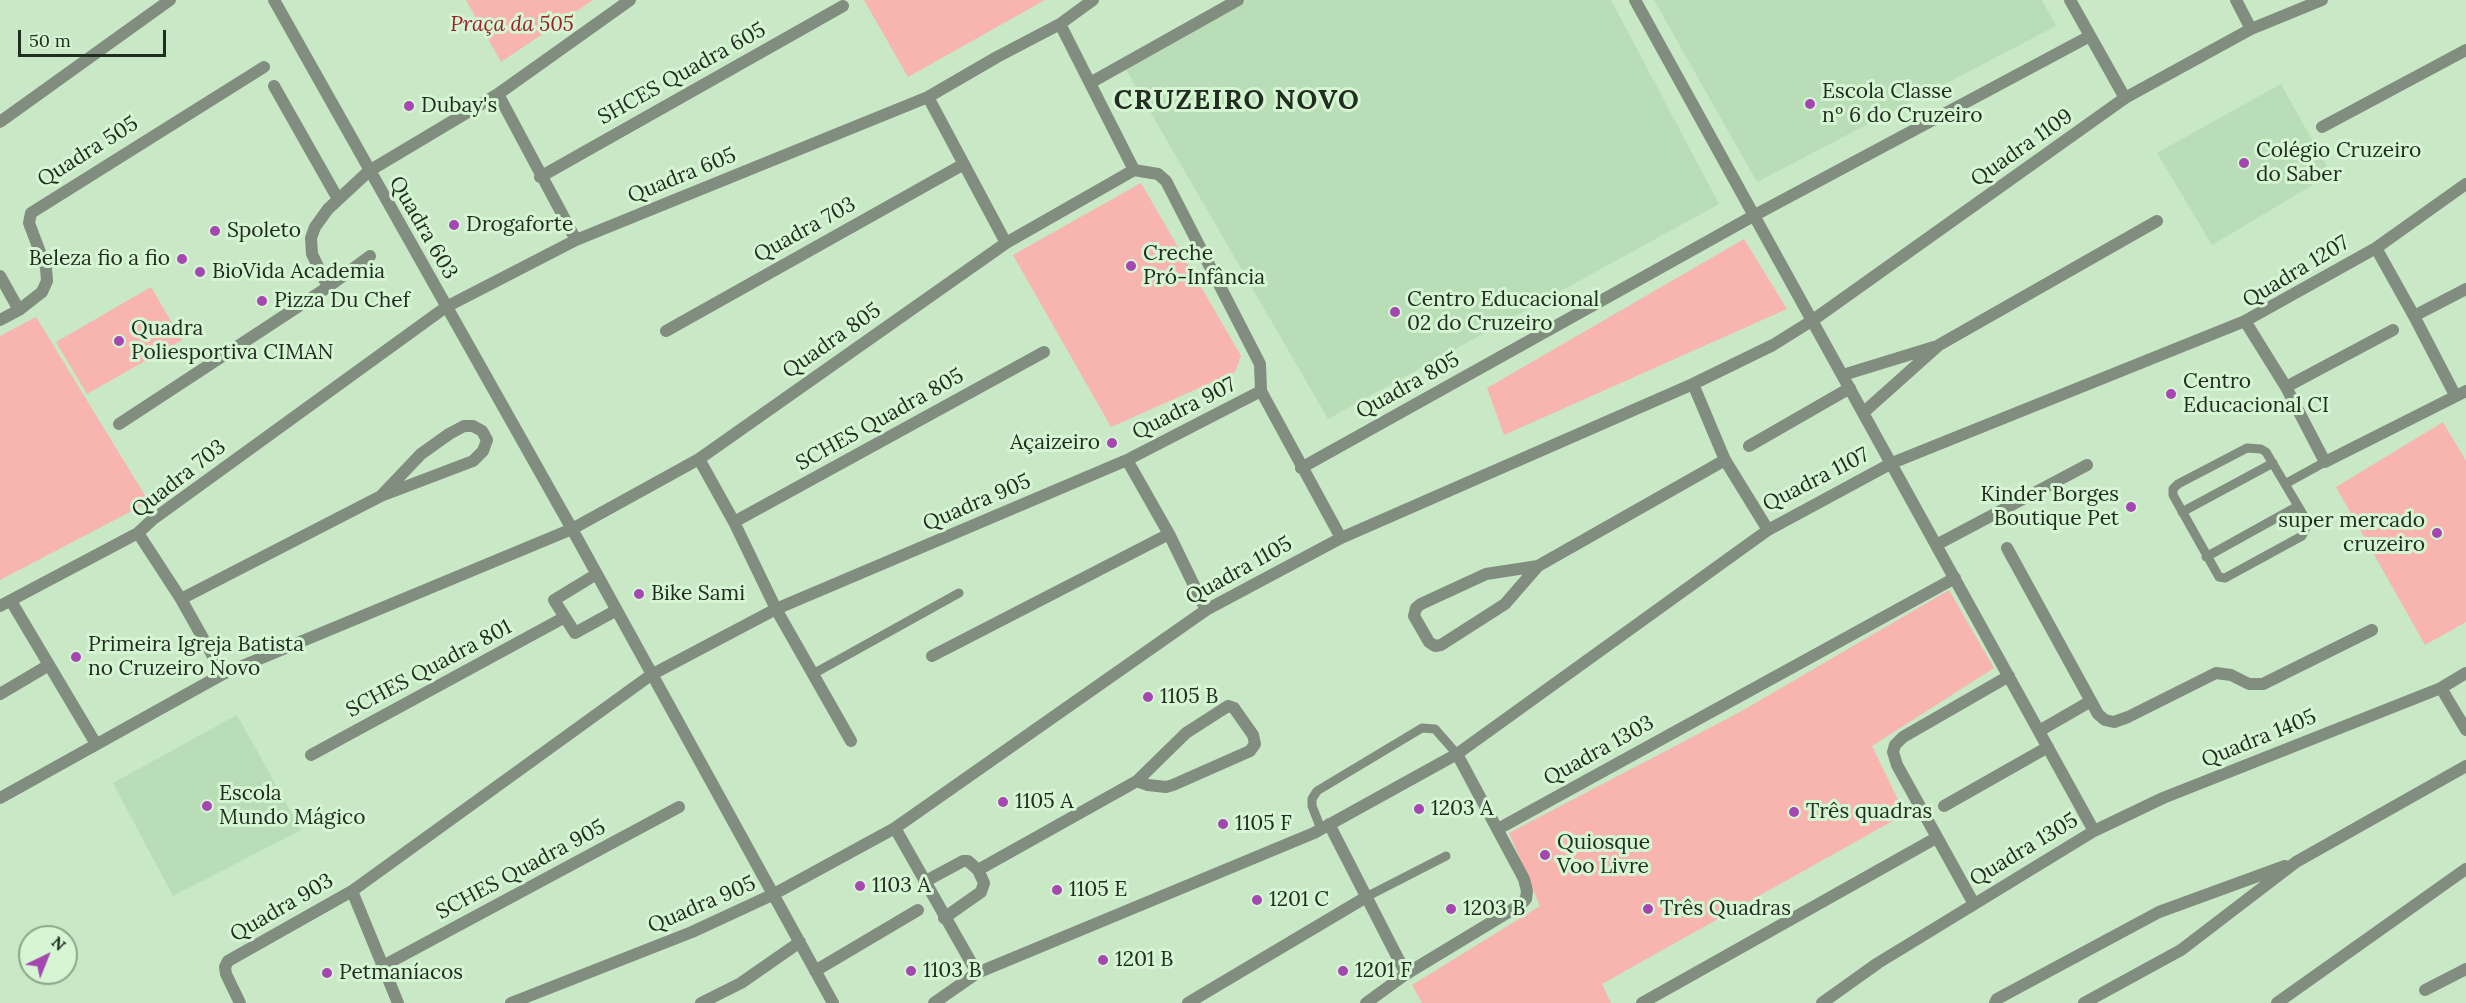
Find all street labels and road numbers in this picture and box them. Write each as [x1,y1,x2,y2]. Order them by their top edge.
street label: SHCES Quadra 605 [594,17,770,131]
street label: Quadra 1109 [1966,104,2078,192]
street label: Quadra 505 [33,111,143,193]
street label: Quadra 605 [624,143,740,209]
street label: Quadra 603 [383,172,463,284]
street label: Quadra 703 [750,192,860,268]
street label: Quadra 1207 [2238,231,2354,313]
street label: Quadra 805 [778,298,886,384]
street label: Quadra 805 [1352,347,1464,425]
street label: SCHES Quadra 805 [792,363,968,477]
street label: Quadra 907 [1128,372,1240,446]
street label: Quadra 703 [127,434,231,524]
street label: Quadra 1107 [1759,443,1873,517]
street label: Quadra 905 [919,469,1035,537]
street label: Quadra 1105 [1181,531,1297,611]
street label: SCHES Quadra 801 [342,615,516,723]
street label: Quadra 1405 [2198,705,2320,773]
street label: Quadra 1303 [1540,710,1658,792]
street label: Quadra 1305 [1965,808,2083,892]
street label: SCHES Quadra 905 [432,815,610,925]
street label: Quadra 903 [226,868,338,948]
street label: Quadra 905 [644,871,760,939]

